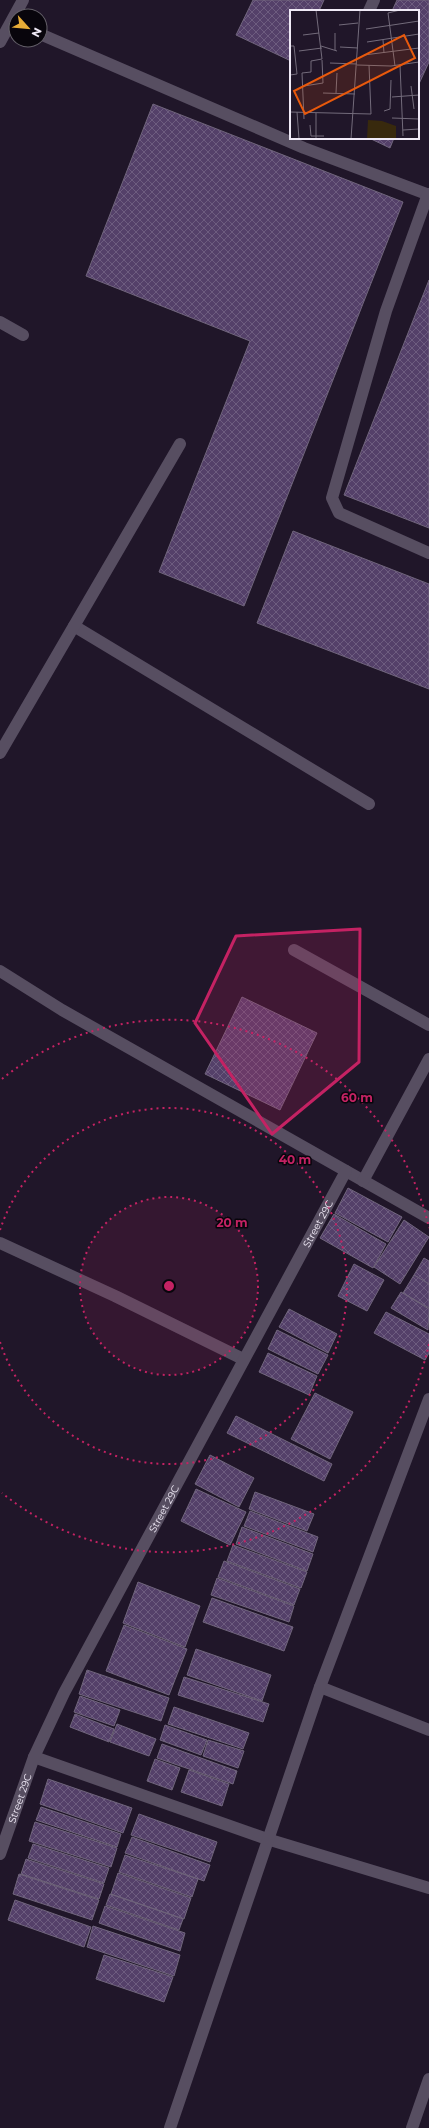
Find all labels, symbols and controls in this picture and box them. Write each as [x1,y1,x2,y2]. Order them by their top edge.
north arrow [8,8,48,48]
inset map [290,10,419,139]
text: N [29,25,45,40]
text: 60 m [341,1090,373,1105]
text: 40 m [279,1152,311,1167]
street label: Street 29C [300,1198,336,1249]
text: 20 m [216,1215,248,1230]
centre of rings [162,1279,176,1293]
street label: Street 29C [146,1483,182,1535]
street label: Street 29C [5,1772,34,1825]

